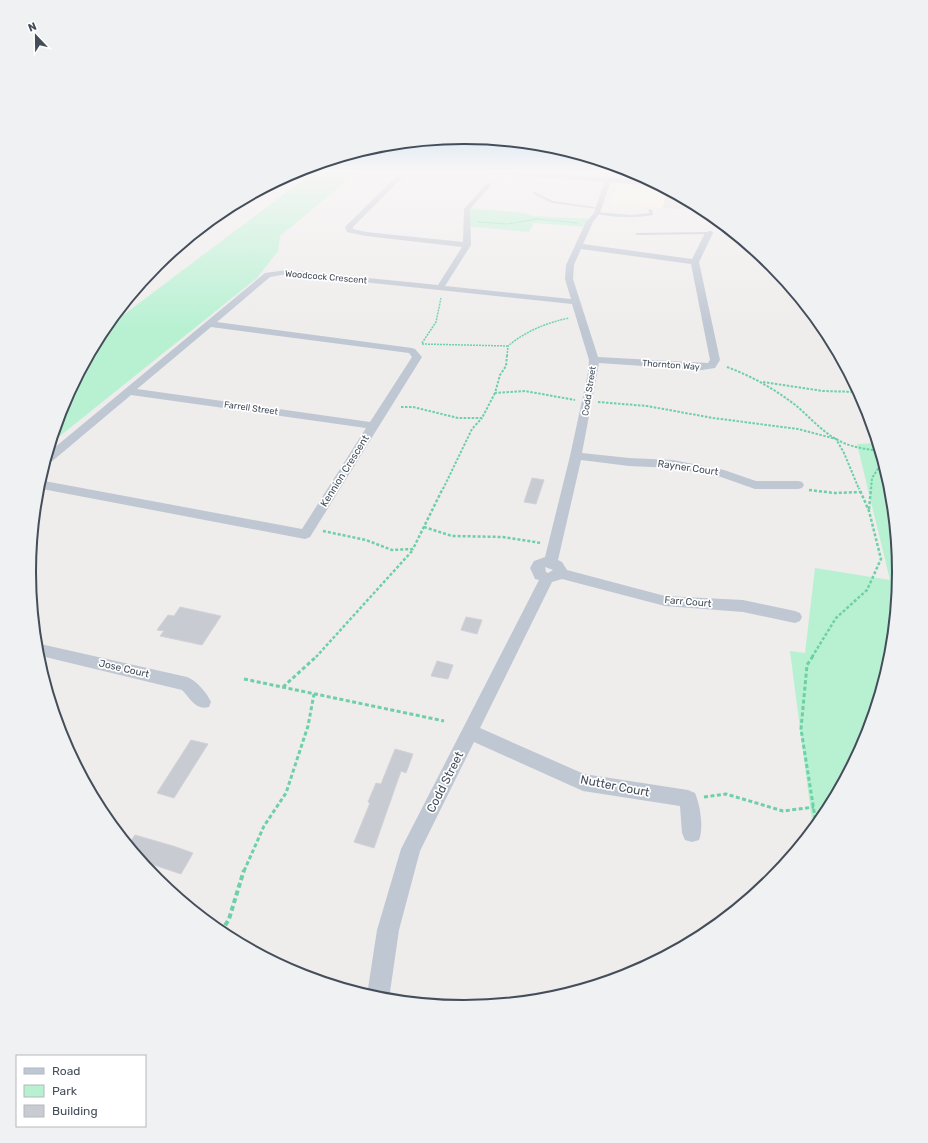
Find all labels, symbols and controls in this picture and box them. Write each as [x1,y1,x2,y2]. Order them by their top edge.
north arrow [16,16,56,56]
text: N [26,20,39,35]
street label: Woodcock Crescent [284,268,368,286]
street label: Thornton Way [642,358,700,372]
street label: Codd Street [580,365,598,417]
street label: Farrell Street [223,399,279,417]
street label: Kennion Crescent [318,433,372,509]
street label: Rayner Court [657,458,719,478]
street label: Farr Court [664,594,712,610]
street label: Jose Court [98,657,150,681]
street label: Codd Street [424,749,467,815]
street label: Nutter Court [579,772,651,800]
legend [16,1055,146,1127]
text: Road [52,1064,80,1078]
text: Park [52,1084,78,1098]
text: Building [52,1104,98,1118]

